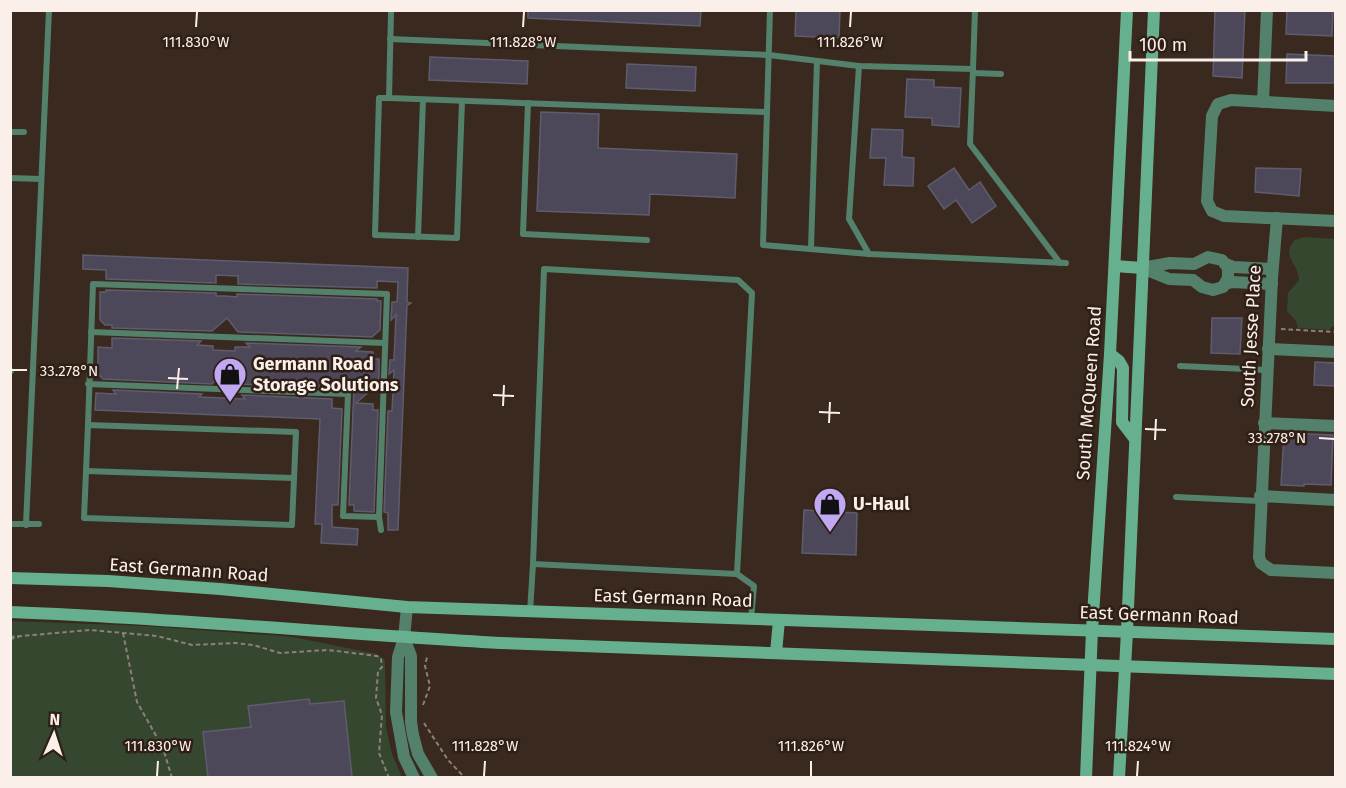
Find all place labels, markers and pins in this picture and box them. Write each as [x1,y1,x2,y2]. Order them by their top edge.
place label: Germann Road Storage Solutions [253,353,399,396]
shop icon: Germann Road Storage Solutions [212,356,248,403]
shop icon: U-Haul [812,486,848,533]
place label: U-Haul [853,493,910,515]

